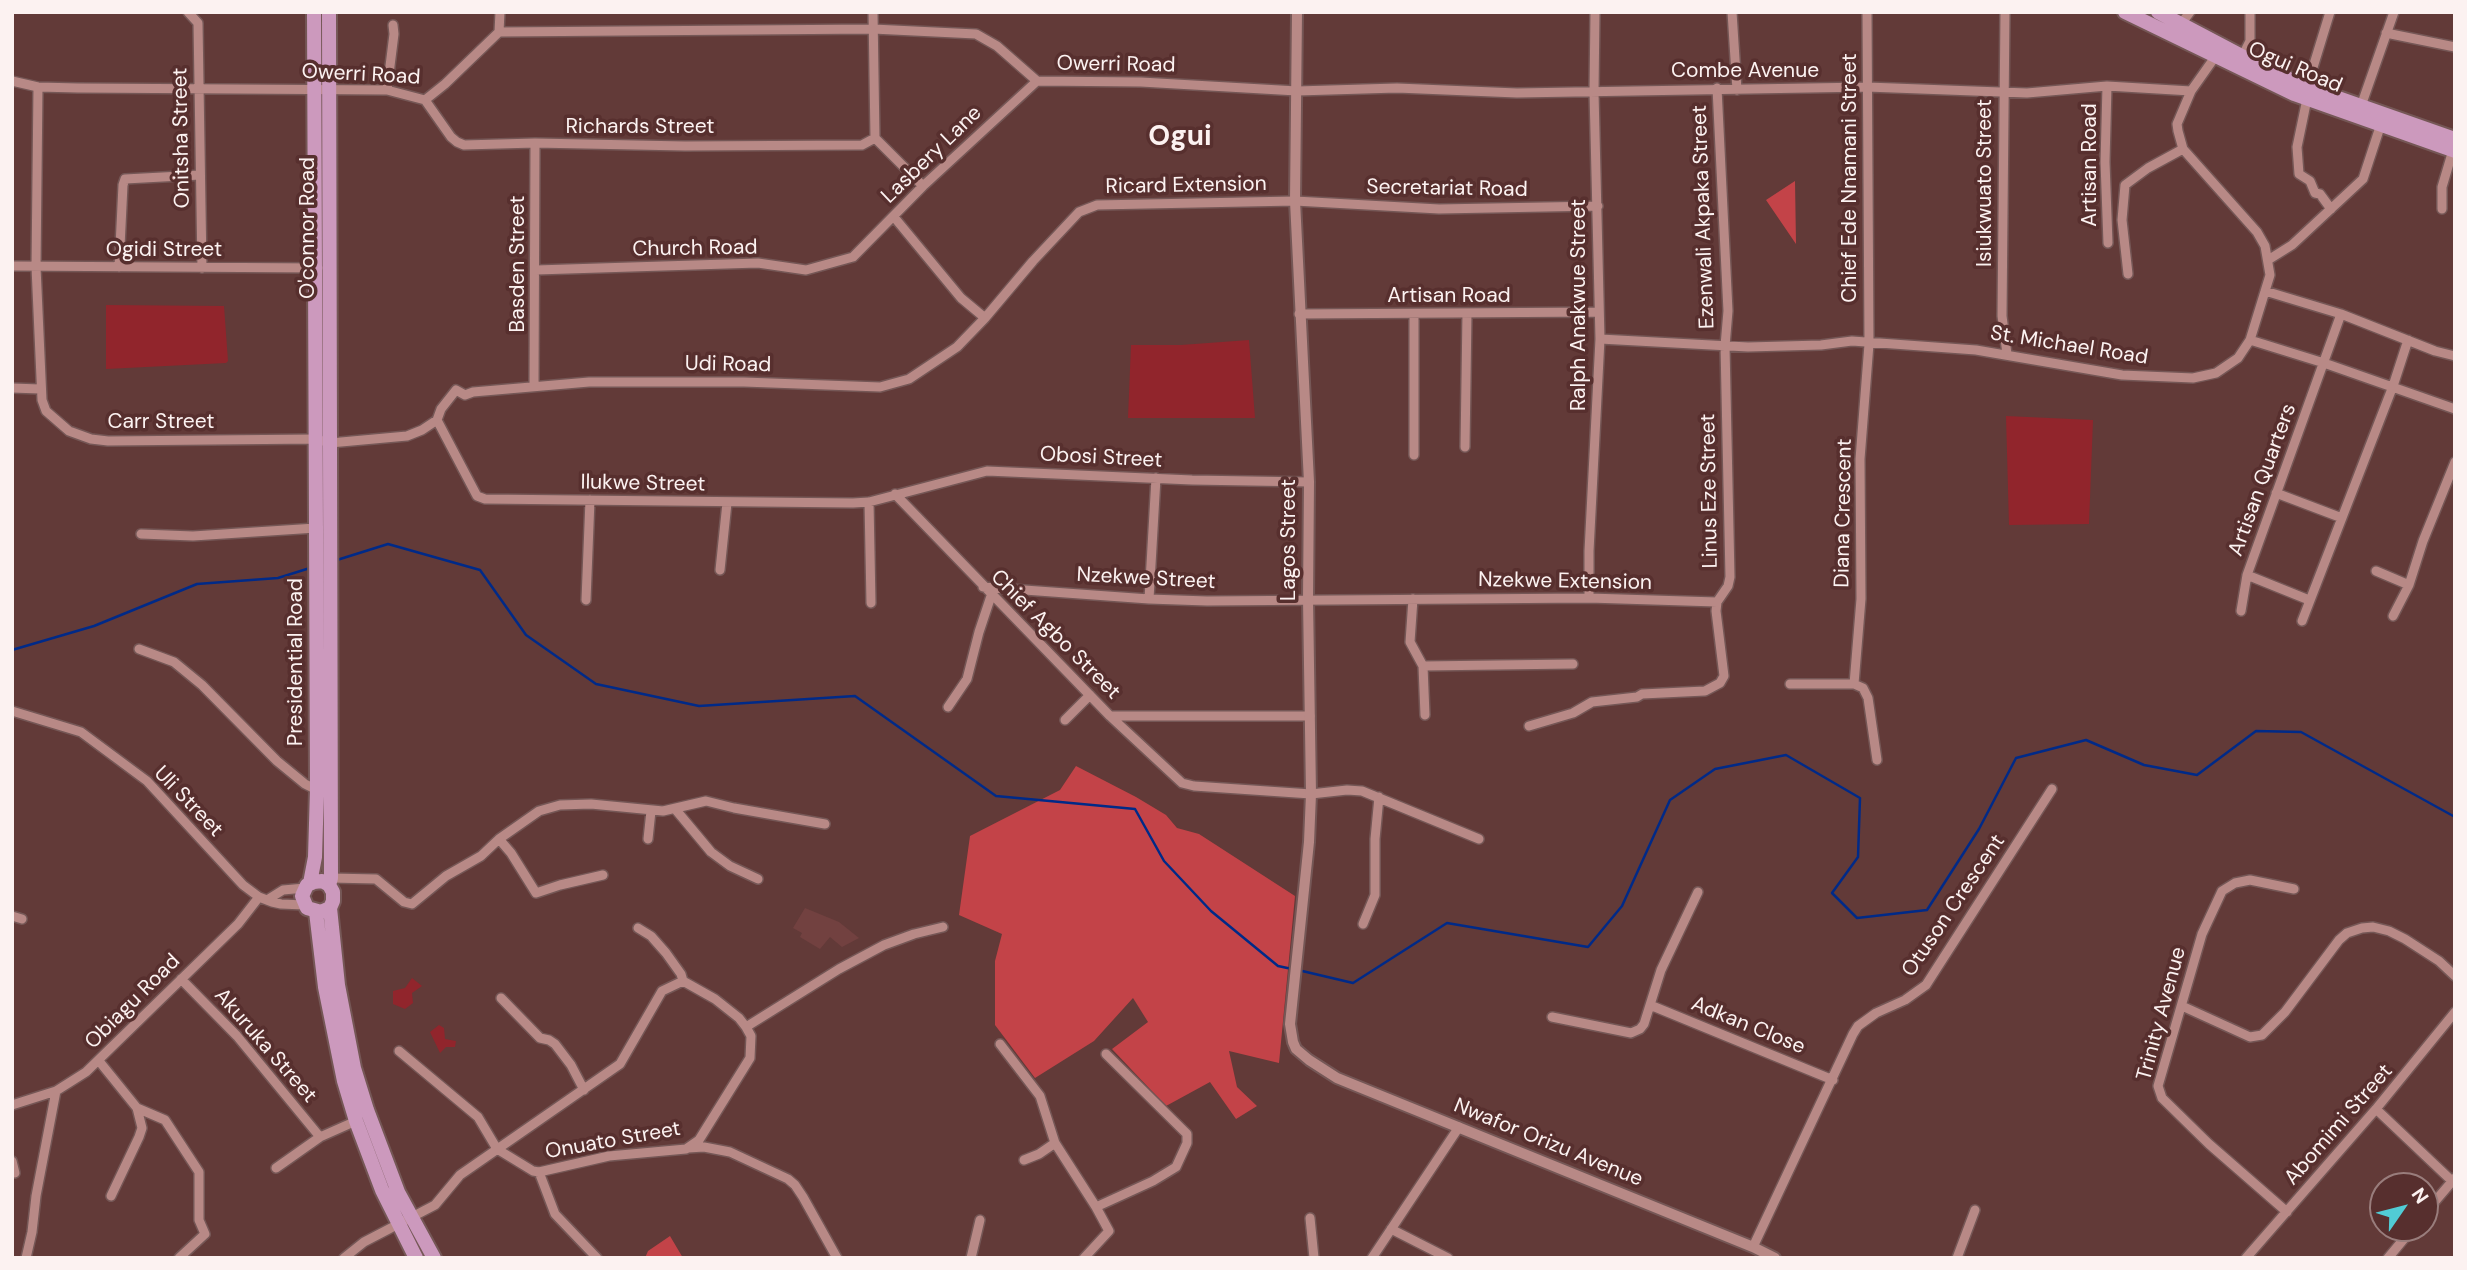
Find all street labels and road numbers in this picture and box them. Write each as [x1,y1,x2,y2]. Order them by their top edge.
street label: Ogui Road [2244,37,2346,99]
street label: Owerri Road [1056,51,1176,79]
street label: Chief Ede Nnamani Street [1837,53,1863,303]
street label: Combe Avenue [1671,58,1819,84]
street label: Owerri Road [301,59,421,91]
street label: Onitsha Street [168,67,196,209]
street label: Isiukwuato Street [1972,99,1998,267]
street label: Lasbery Lane [877,101,987,209]
street label: Artisan Road [2077,103,2103,227]
street label: Ezenwali Akpaka Street [1687,105,1721,329]
street label: Richards Street [565,114,715,140]
street label: O'connor Road [295,157,321,299]
street label: Ricard Extension [1105,172,1267,200]
street label: Secretariat Road [1366,175,1528,203]
street label: Basden Street [505,196,531,332]
street label: Ralph Anakwue Street [1566,199,1592,411]
street label: Church Road [632,235,758,263]
street label: Ogidi Street [106,237,222,263]
street label: Artisan Road [1387,283,1511,309]
street label: St. Michael Road [1988,321,2150,371]
street label: Udi Road [685,352,771,378]
street label: Artisan Quarters [2224,400,2302,560]
street label: Carr Street [107,409,215,435]
street label: Linus Eze Street [1696,413,1724,569]
street label: Diana Crescent [1830,438,1858,588]
street label: Obosi Street [1039,442,1163,474]
street label: Ilukwe Street [580,470,706,498]
street label: Lagos Street [1276,479,1302,601]
street label: Nzekwe Street [1076,563,1216,595]
street label: Chief Agbo Street [985,565,1125,705]
street label: Nzekwe Extension [1478,568,1652,596]
street label: Presidential Road [283,578,309,746]
street label: Uli Street [148,761,228,843]
street label: Otuson Crescent [1897,830,2011,982]
street label: Trinity Avenue [2132,944,2192,1084]
street label: Obiagu Road [80,949,186,1055]
street label: Akuruka Street [208,984,322,1108]
street label: Adkan Close [1687,992,1809,1060]
street label: Abomimi Street [2280,1059,2398,1191]
street label: Nwafor Orizu Avenue [1450,1094,1646,1192]
street label: Onuato Street [543,1117,683,1165]

